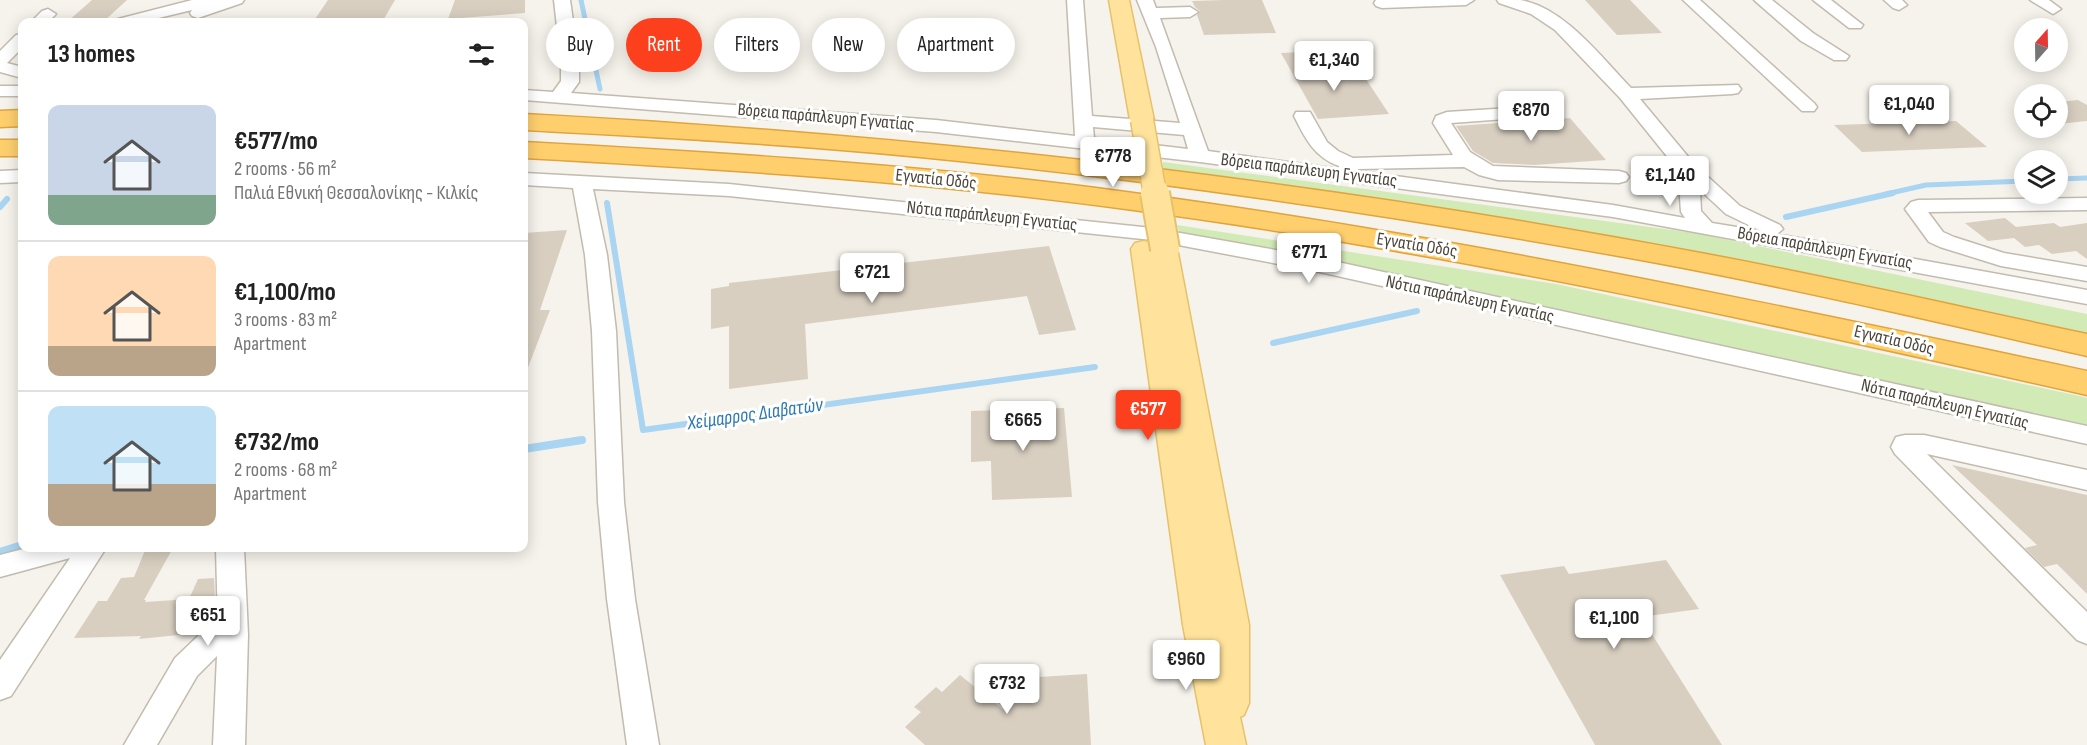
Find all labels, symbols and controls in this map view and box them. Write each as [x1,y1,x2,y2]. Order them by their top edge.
chip: Buy [546,18,614,72]
chip: Rent [626,18,702,72]
chip: Filters [714,18,800,72]
chip: New [812,18,885,72]
chip: Apartment [897,18,1015,72]
north arrow [2014,18,2068,72]
map controls [2014,18,2068,204]
icon: filters [465,38,498,71]
text: 13 homes [48,39,135,70]
pin: €1,340 [1285,41,1383,92]
text: €1,340 [1308,48,1360,72]
button: locate [2014,84,2068,138]
pin: €1,040 [1860,85,1958,136]
pin: €870 [1495,91,1567,142]
text: €1,040 [1883,92,1935,116]
text: €870 [1512,98,1550,122]
street label: Βόρεια παράπλευρη Εγνατίας [737,99,915,135]
text: €577/mo [234,126,318,157]
icon: home [96,129,168,201]
pin: €778 [1077,137,1149,188]
text: €778 [1094,144,1132,168]
street label: Βόρεια παράπλευρη Εγνατίας [1220,149,1398,191]
button: layers [2014,150,2068,204]
pin: €1,140 [1621,156,1719,207]
text: 2 rooms · 56 m² [234,157,337,181]
text: €1,140 [1645,163,1695,187]
street label: Εγνατία Οδός [895,164,977,194]
text: Παλιά Εθνική Θεσσαλονίκης - Κιλκίς [234,181,478,205]
street label: Νότια παράπλευρη Εγνατίας [906,197,1078,235]
street label: Βόρεια παράπλευρη Εγνατίας [1736,222,1914,274]
street label: Εγνατία Οδός [1375,228,1459,262]
pin: €771 [1273,233,1345,284]
text: €771 [1291,240,1327,264]
pin: €721 [836,253,908,304]
text: €721 [854,260,890,284]
street label: Νότια παράπλευρη Εγνατίας [1384,271,1556,327]
text: €1,100/mo [234,277,336,308]
icon: home [96,280,168,352]
text: 3 rooms · 83 m² [234,308,337,332]
street label: Εγνατία Οδός [1852,321,1936,359]
text: Apartment [234,332,307,356]
street label: Νότια παράπλευρη Εγνατίας [1859,375,2031,433]
pin: €577 [1112,390,1184,441]
water label: Χείμαρρος Διαβατών [685,392,826,436]
text: €577 [1130,397,1166,421]
pin: €665 [987,401,1059,452]
text: €665 [1004,408,1042,432]
text: €732/mo [234,427,319,458]
icon: home [96,430,168,502]
text: 2 rooms · 68 m² [234,458,338,482]
text: Apartment [234,482,307,506]
pin: €651 [172,596,244,647]
pin: €1,100 [1565,599,1663,650]
text: €651 [190,603,226,627]
text: €1,100 [1589,606,1639,630]
pin: €960 [1150,640,1222,691]
text: €960 [1167,647,1205,671]
pin: €732 [971,664,1043,715]
text: €732 [988,671,1026,695]

